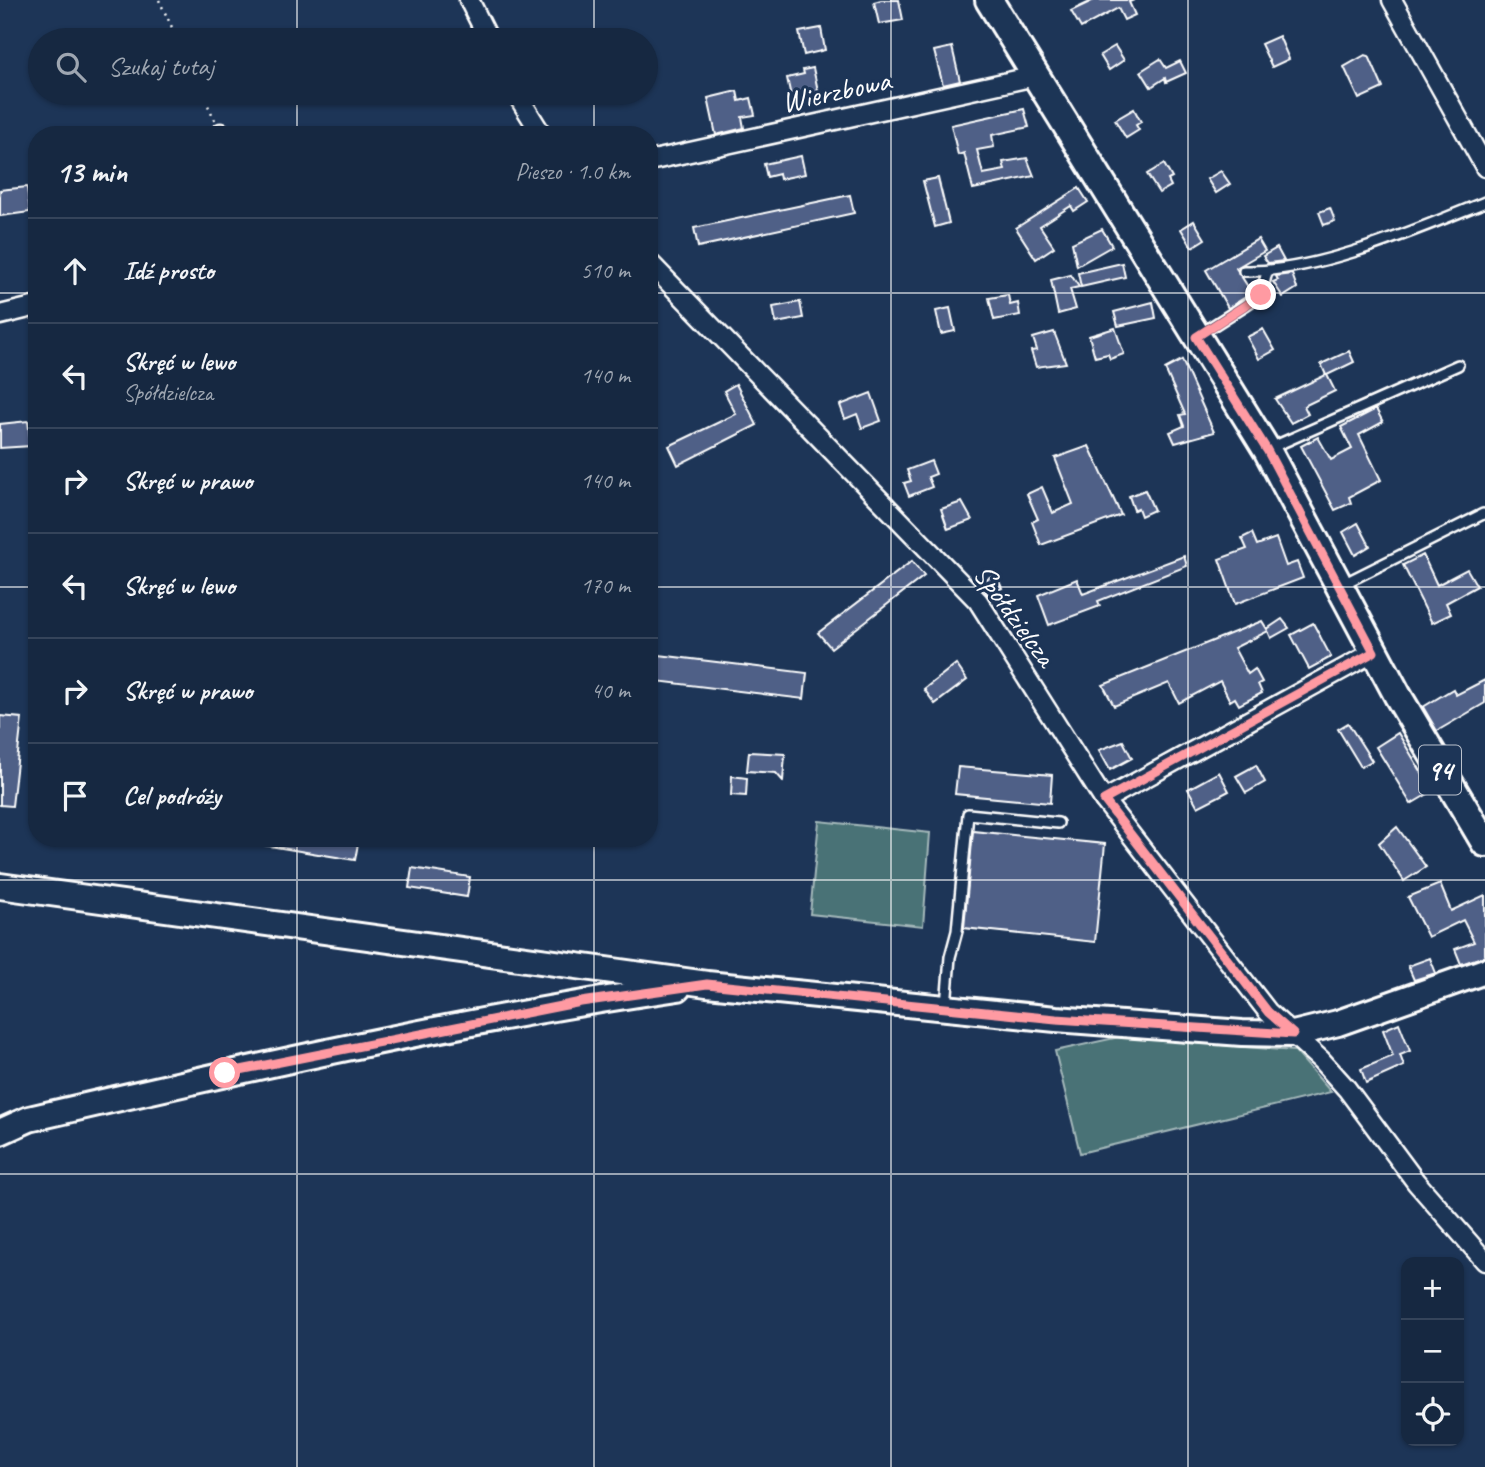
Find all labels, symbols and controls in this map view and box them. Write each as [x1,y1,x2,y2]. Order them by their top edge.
search box [28,28,658,105]
icon: search [52,48,90,86]
text: Szukaj tutaj [108,50,214,83]
street label: Wierzbowa [778,61,896,121]
text: 13 min [56,153,127,191]
text: Pieszo · 1.0 km [515,157,630,186]
icon: ahead [56,252,94,290]
text: Idź prosto [123,254,214,287]
text: 510 m [581,256,630,285]
route end [1245,279,1276,310]
text: Skręć w lewo [123,345,235,378]
icon: left [56,357,94,395]
text: 140 m [581,361,630,390]
text: Spółdzielcza [123,378,213,407]
icon: right [56,462,94,500]
text: Skręć w prawo [123,464,252,497]
text: 140 m [581,466,630,495]
street label: Spółdzielcza [965,556,1066,676]
icon: left [56,567,94,605]
text: Skręć w lewo [123,569,235,602]
text: 170 m [581,571,630,600]
icon: right [56,672,94,710]
text: Skręć w prawo [123,674,252,707]
text: 40 m [591,676,630,705]
road number: 94 [1419,746,1461,794]
icon: arrive [56,777,94,815]
text: Cel podróży [123,779,221,812]
route start [209,1057,240,1088]
map controls [1401,1257,1464,1446]
button: + [1401,1257,1464,1320]
button: − [1401,1320,1464,1383]
button: locate [1401,1383,1464,1446]

